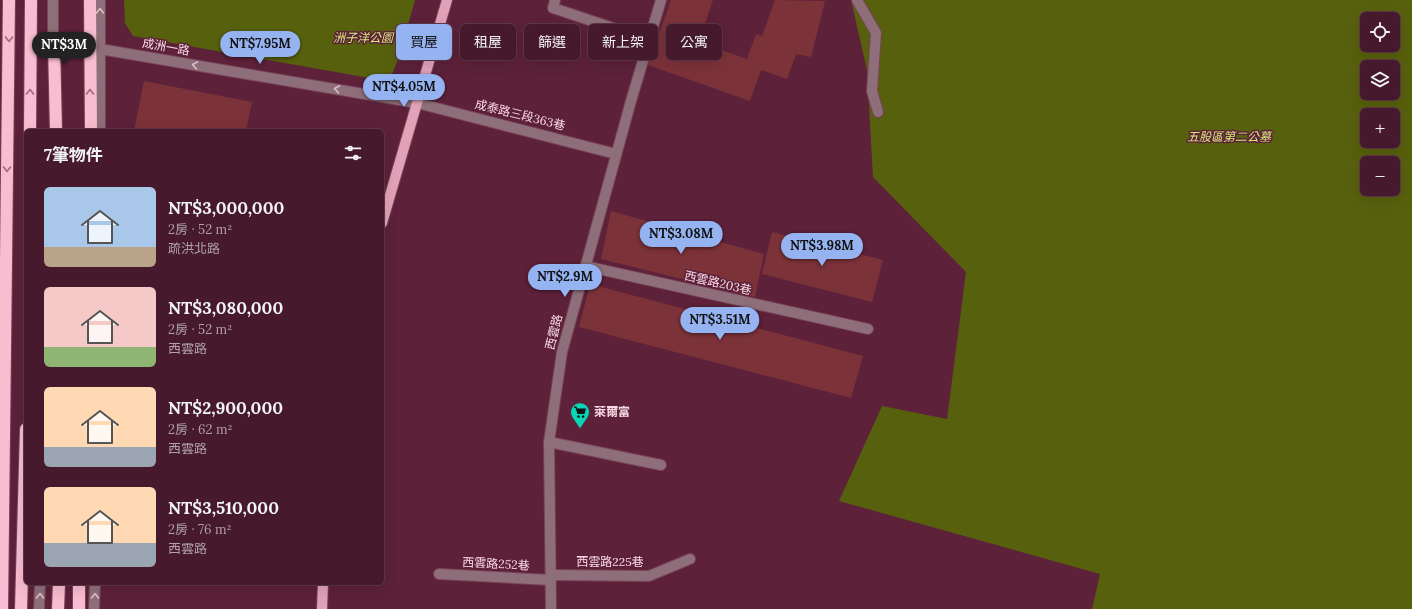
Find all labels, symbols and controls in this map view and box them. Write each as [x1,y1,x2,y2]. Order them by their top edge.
one-way arrow [96,8,104,14]
map controls [1360,12,1400,196]
button: locate [1360,12,1400,52]
chip: 買屋 [396,24,452,60]
chip: 租屋 [460,24,516,60]
chip: 篩選 [524,24,580,60]
chip: 新上架 [588,24,658,60]
chip: 公寓 [666,24,722,60]
park label: 洲子洋公園 [333,30,395,45]
pin: NT$7.95M [219,31,301,65]
pin: NT$3M [36,32,92,66]
street label: 成洲一路 [141,35,191,58]
text: NT$7.95M [229,35,291,52]
one-way arrow [5,36,13,42]
text: NT$3M [41,36,87,53]
button: layers [1360,60,1400,100]
one-way arrow [192,61,198,70]
pin: NT$4.05M [363,74,445,108]
text: NT$4.05M [372,78,436,95]
one-way arrow [334,85,340,94]
one-way arrow [26,89,34,95]
one-way arrow [86,89,94,95]
street label: 成泰路三段363巷 [474,96,567,133]
button: + [1360,108,1400,148]
park label: 五股區第二公墓 [1187,129,1273,144]
icon: filters [342,142,364,164]
text: 7筆物件 [44,144,103,166]
button: − [1360,156,1400,196]
one-way arrow [3,166,11,172]
text: NT$3,000,000 [168,197,284,219]
icon: home [76,203,124,251]
text: 2房 · 52 m² [168,221,232,238]
pin: NT$3.08M [640,221,722,255]
text: NT$3.08M [649,225,713,242]
pin: NT$3.98M [781,233,863,267]
text: NT$3.98M [790,237,854,254]
text: 疏洪北路 [168,240,220,257]
pin: NT$2.9M [528,264,602,298]
street label: 西雲路203巷 [683,267,753,298]
text: NT$2.9M [537,268,593,285]
text: NT$3,080,000 [168,297,283,319]
icon: home [76,303,124,351]
pin: NT$3.51M [679,307,761,341]
text: NT$3.51M [689,311,751,328]
street label: 西雲路 [542,313,565,351]
text: 2房 · 52 m² [168,321,232,338]
text: 西雲路 [168,340,207,357]
text: NT$2,900,000 [168,397,283,419]
supermarket icon: 萊爾富 [569,401,591,429]
icon: home [76,403,124,451]
place label: 萊爾富 [594,404,630,419]
text: 2房 · 62 m² [168,421,233,438]
text: 西雲路 [168,440,207,457]
text: NT$3,510,000 [168,497,279,519]
icon: home [76,503,124,551]
text: 2房 · 76 m² [168,521,232,538]
text: 西雲路 [168,540,207,557]
street label: 西雲路252巷 [462,554,530,573]
street label: 西雲路225巷 [576,554,644,569]
one-way arrow [35,593,44,599]
one-way arrow [91,593,99,599]

